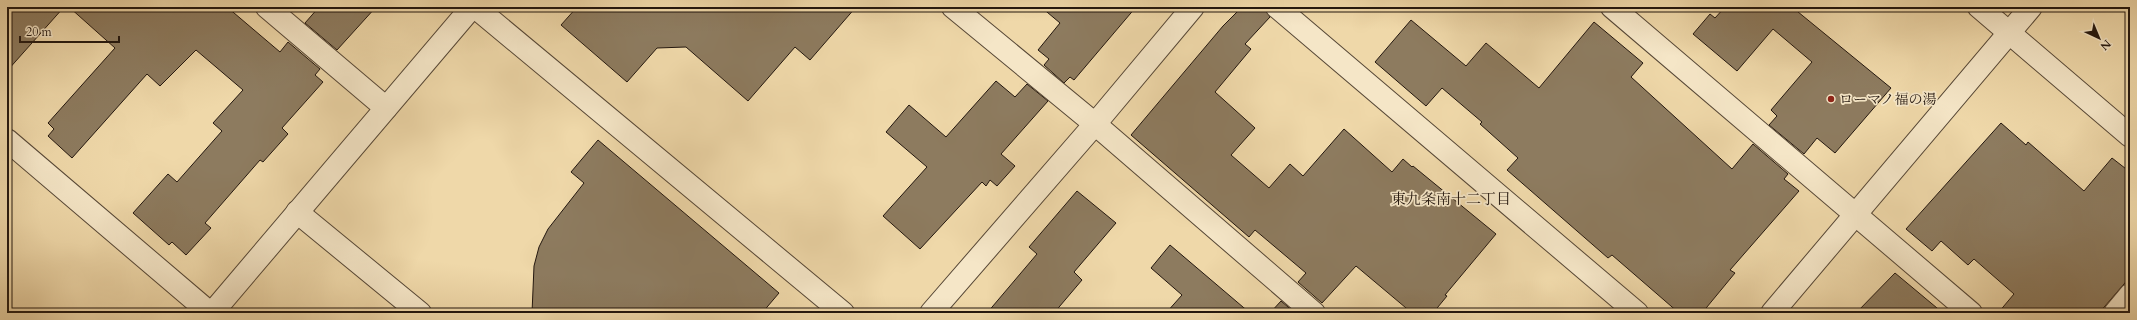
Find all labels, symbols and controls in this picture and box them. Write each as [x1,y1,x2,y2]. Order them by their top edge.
scale bar [20,18,119,44]
north arrow [2079,18,2119,58]
text: 20 m [26,24,53,40]
text: N [2097,36,2114,54]
place label: ローマノ福の湯 [1839,90,1937,109]
marker: ローマノ福の湯 [1826,94,1836,104]
district label: 東九条南十二丁目 [1391,189,1511,209]

